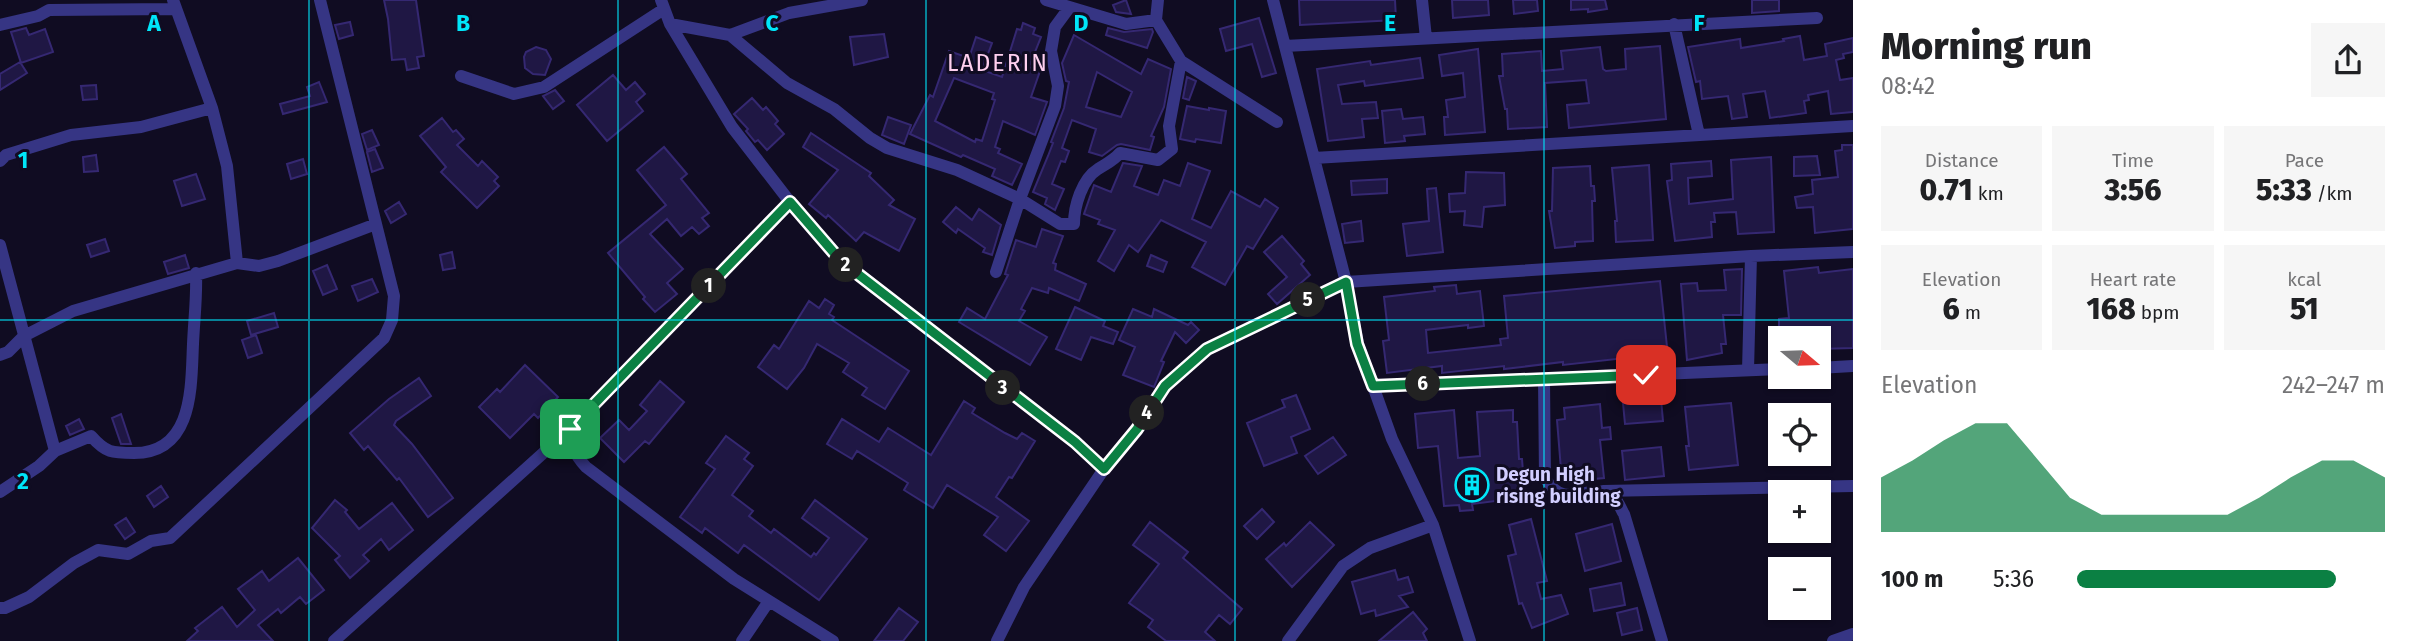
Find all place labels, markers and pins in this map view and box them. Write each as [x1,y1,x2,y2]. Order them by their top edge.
pin: 2 [828,247,864,282]
pin: 1 [692,268,726,304]
pin: 5 [1290,282,1326,318]
pin [1616,345,1676,405]
pin: 6 [1406,366,1440,402]
pin: 3 [986,370,1020,406]
pin: 4 [1130,396,1164,430]
pin [540,399,600,459]
place label: Degun High rising building [1496,463,1621,508]
building icon: Degun High rising building [1453,466,1491,504]

